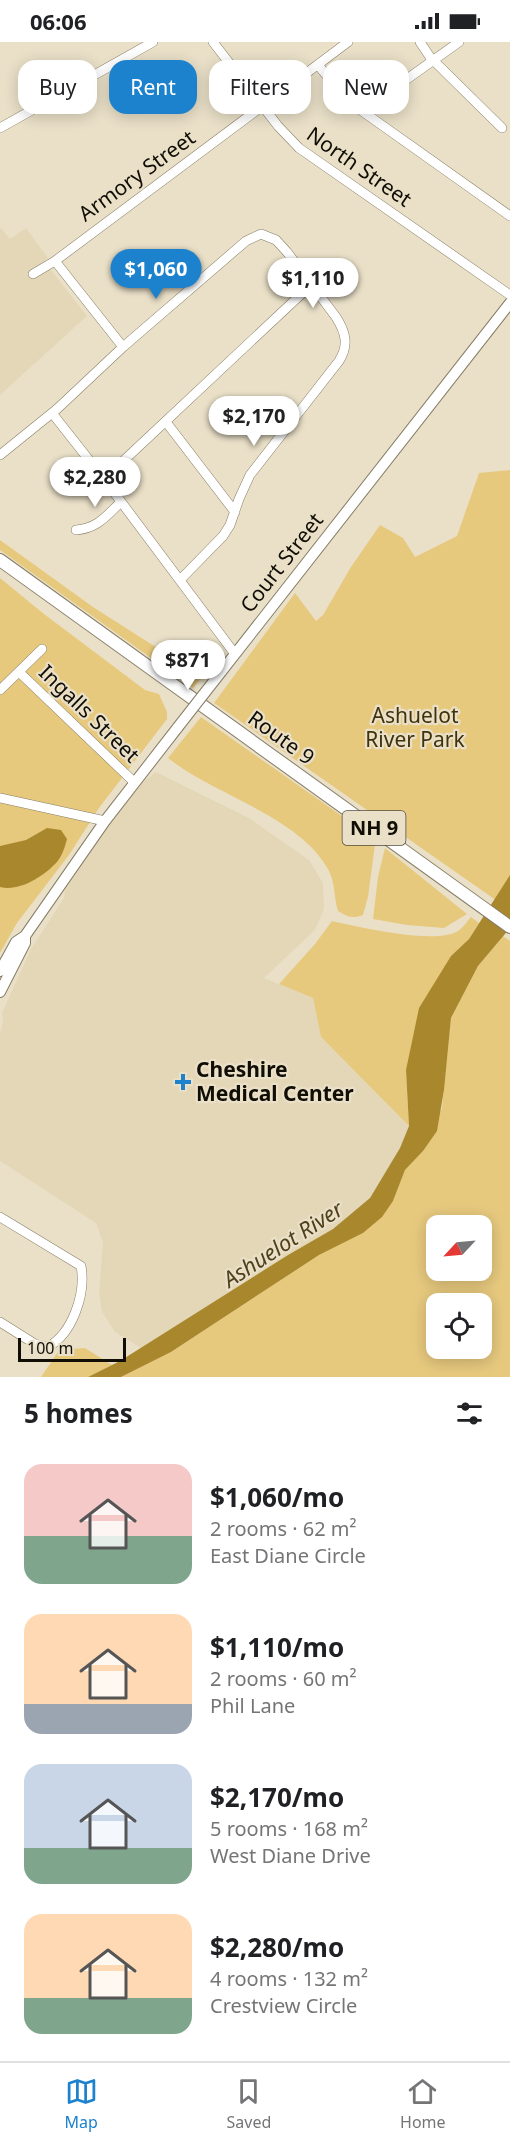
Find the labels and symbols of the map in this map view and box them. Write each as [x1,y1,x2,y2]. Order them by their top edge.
street label: North Street [302,120,418,213]
street label: Armory Street [72,123,201,227]
pin: $1,060 [107,249,205,300]
pin: $1,110 [264,258,362,309]
pin: $2,170 [205,396,303,447]
pin: $2,280 [46,457,144,508]
street label: Court Street [233,506,329,618]
pin: $871 [152,640,224,691]
street label: Ingalls Street [33,658,146,769]
park label: Ashuelot River Park [365,701,466,753]
street label: Route 9 [243,704,320,771]
road number: NH 9 [342,811,406,845]
place label: Cheshire Medical Center [196,1055,354,1107]
marker: Cheshire Medical Center [174,1073,192,1091]
water label: Ashuelot River [215,1192,349,1294]
north arrow [426,1215,492,1281]
scale bar [18,1335,126,1362]

